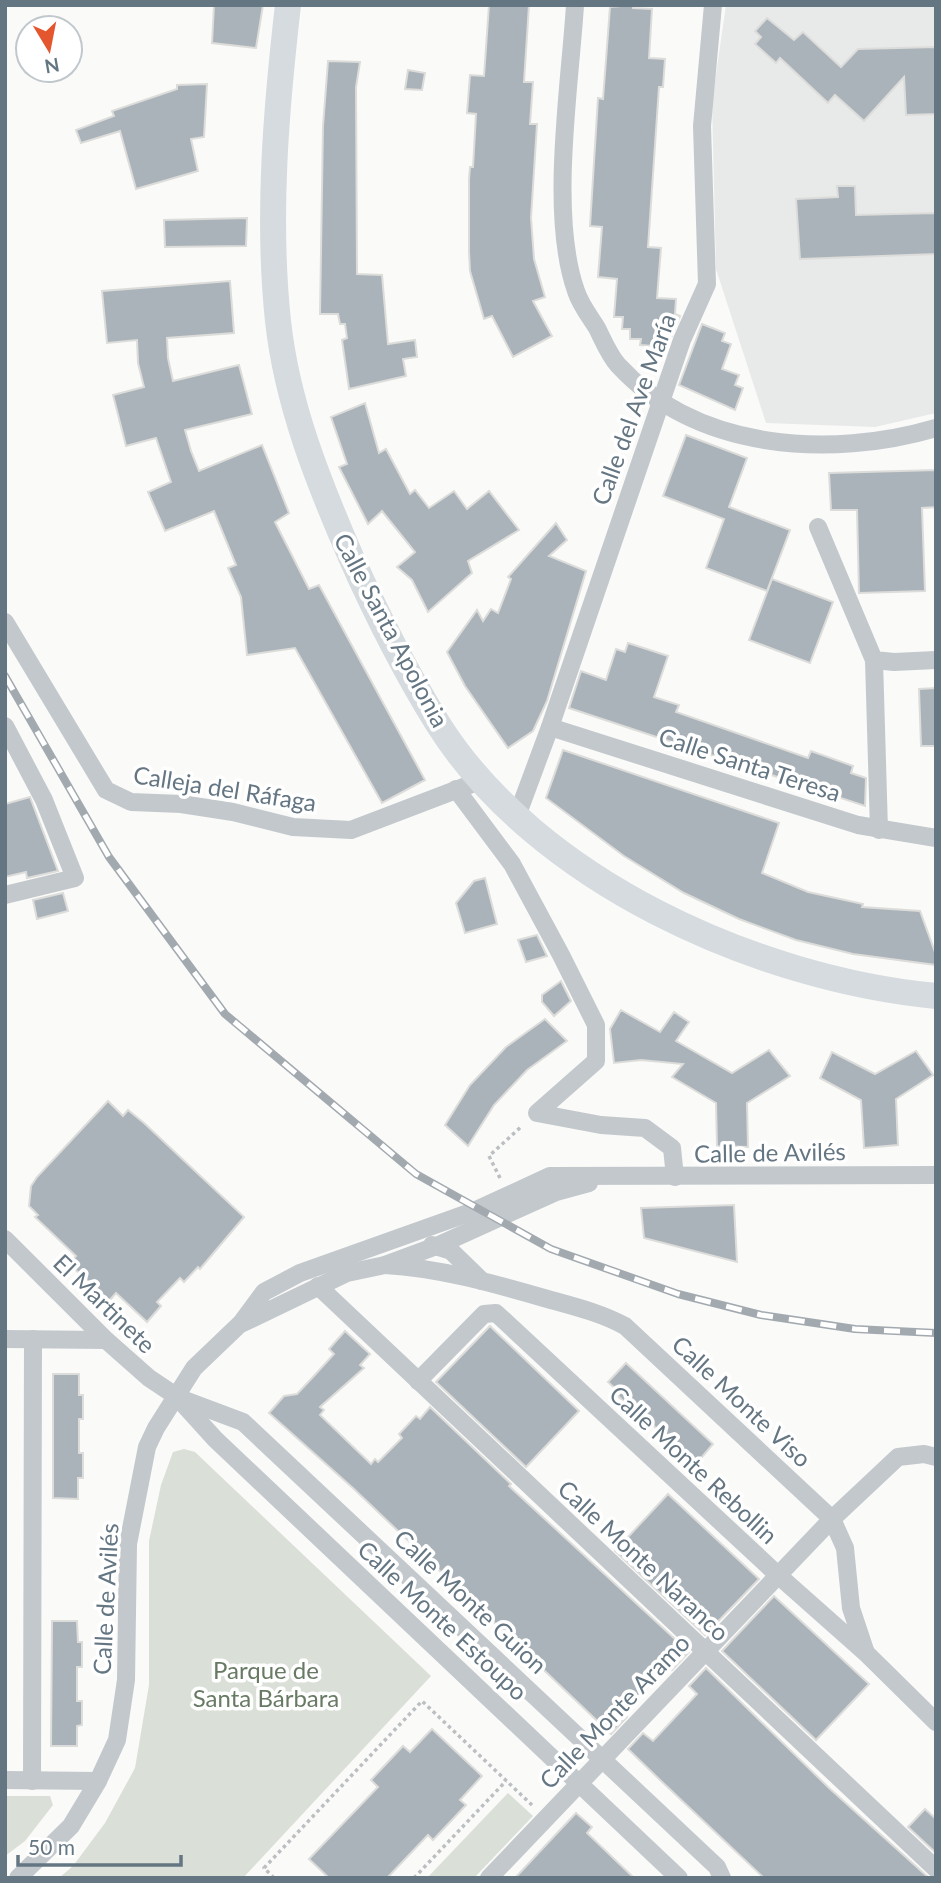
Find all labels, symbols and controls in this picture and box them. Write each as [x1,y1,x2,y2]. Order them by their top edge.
north arrow [14,14,84,84]
text: N [43,54,61,79]
street label: Calle del Ave María [585,309,681,509]
street label: Calle Santa Apolonia [329,528,455,732]
street label: Calle Santa Teresa [656,721,844,807]
street label: Calleja del Ráfaga [131,759,319,817]
street label: Calle de Avilés [694,1136,846,1168]
street label: El Martinete [48,1247,162,1359]
street label: Calle Monte Viso [667,1329,817,1473]
street label: Calle Monte Rebollin [604,1379,784,1549]
street label: Calle Monte Naranco [553,1473,735,1647]
street label: Calle de Avilés [87,1522,123,1676]
street label: Calle Monte Guion [389,1523,553,1679]
street label: Calle Monte Estoupo [352,1534,534,1706]
street label: Calle Monte Aramo [533,1628,695,1794]
park label: Parque de Santa Bárbara [193,1655,339,1712]
scale bar [18,1824,180,1868]
text: 50 m [28,1834,75,1859]

